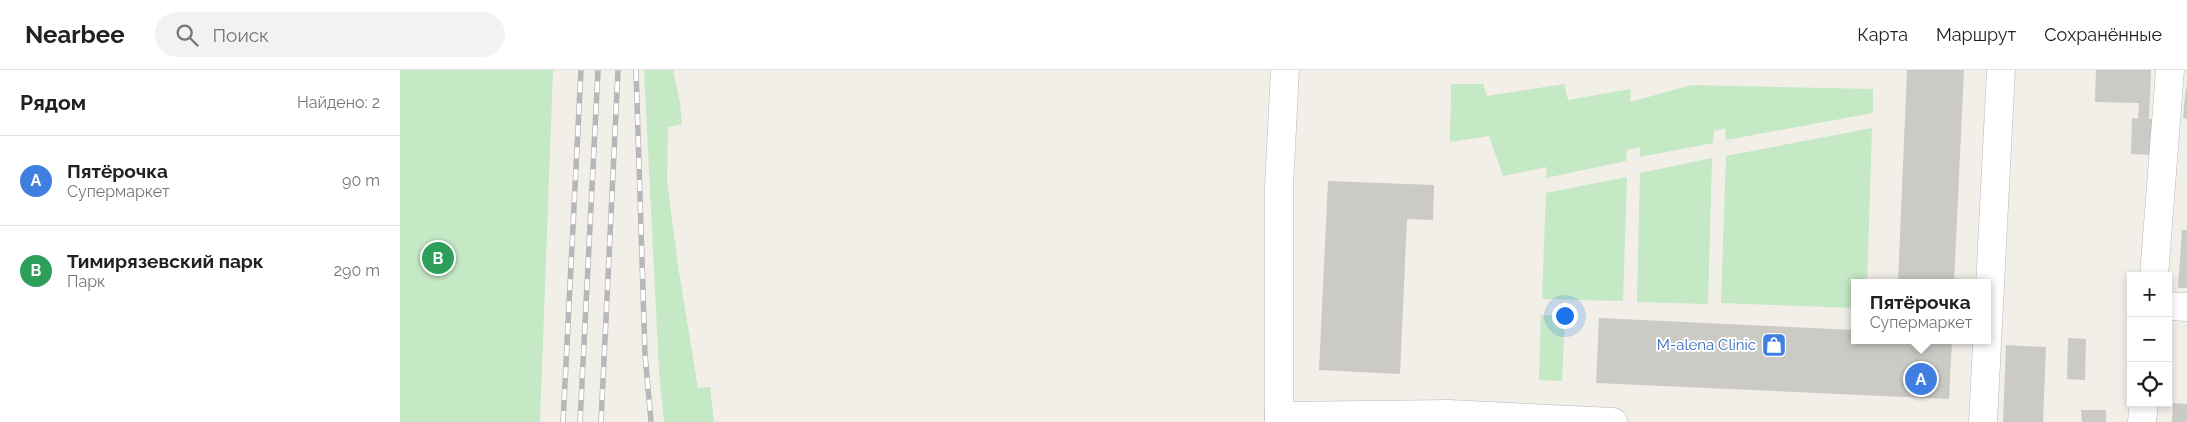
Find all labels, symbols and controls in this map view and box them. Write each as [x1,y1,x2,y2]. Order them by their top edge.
search box [155,12,505,57]
text: Nearbee [25,20,125,49]
icon: search [173,21,201,49]
text: Поиск [213,24,269,46]
text: Карта [1857,24,1908,45]
text: Маршрут [1936,24,2016,45]
text: Сохранённые [2044,24,2162,45]
text: Рядом [20,90,86,115]
text: Найдено: 2 [297,93,380,112]
text: Пятёрочка [67,160,168,182]
text: A [31,171,41,190]
text: 90 m [342,171,380,190]
text: Супермаркет [67,182,170,201]
pin: B [422,239,454,277]
text: Тимирязевский парк [67,250,264,272]
text: B [31,261,41,280]
text: 290 m [334,261,380,280]
text: Парк [67,272,105,291]
map controls [2127,272,2172,407]
button: + [2127,272,2172,317]
popup [1851,279,1991,344]
text: Пятёрочка [1870,291,1971,313]
your location [1552,303,1578,329]
text: Супермаркет [1870,313,1972,332]
button: − [2127,317,2172,362]
shop icon: M-alena Clinic [1761,332,1787,358]
place label: M-alena Clinic [1657,336,1756,354]
pin: A [1905,360,1937,398]
button: locate [2127,362,2172,407]

